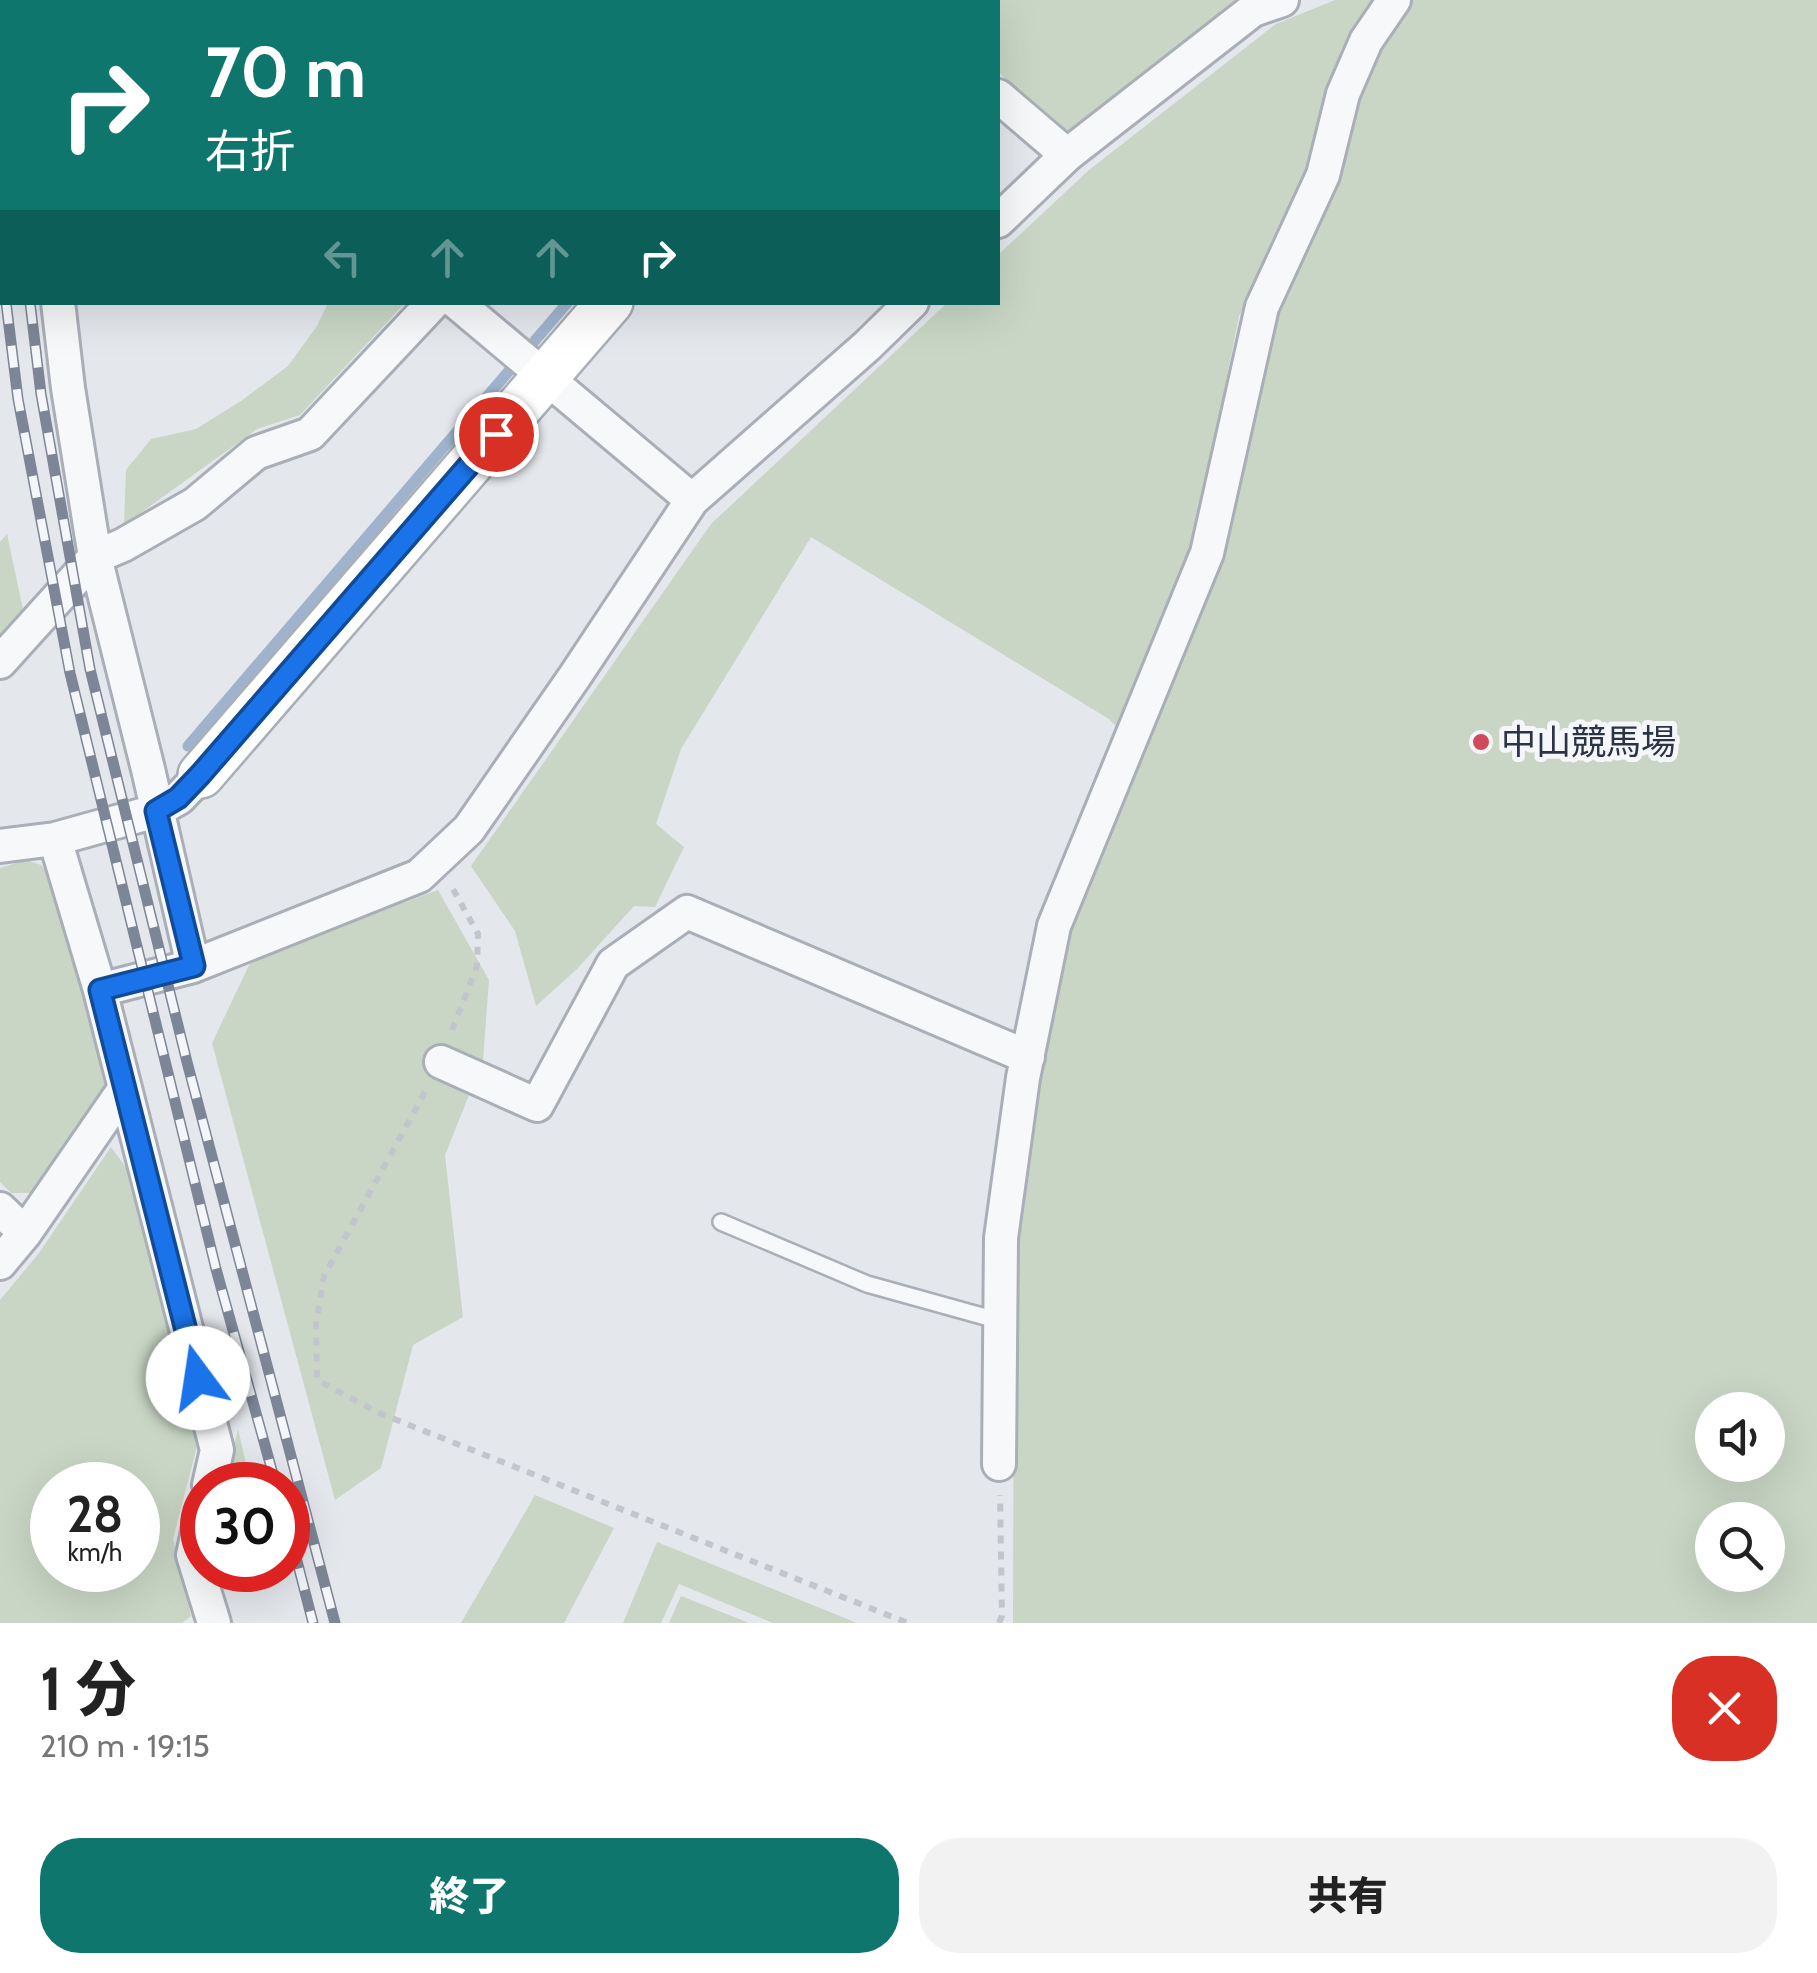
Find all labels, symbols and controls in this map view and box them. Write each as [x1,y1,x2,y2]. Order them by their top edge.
text: 70 m [205,29,366,115]
icon: right [40,40,170,170]
text: 右折 [205,124,295,178]
icon: left [315,230,370,285]
icon: ahead [420,230,475,285]
icon: ahead [525,230,580,285]
icon: right [630,230,685,285]
pin [454,392,539,477]
icon: arrive [469,407,524,462]
place label: 中山競馬場 [1501,720,1676,763]
marker: 中山競馬場 [1470,731,1492,753]
position arrow [146,1326,250,1430]
map controls [1695,1392,1785,1592]
button: sound [1695,1392,1785,1482]
speed limit sign: 30 [180,1462,310,1592]
text: 28 [67,1484,123,1545]
button: search [1695,1502,1785,1592]
text: km/h [68,1537,122,1567]
text: 1 分 [40,1652,136,1725]
button: close [1672,1656,1777,1761]
text: 210 m · 19:15 [40,1726,210,1765]
button: 終了 [40,1838,899,1953]
button: 共有 [919,1838,1777,1953]

